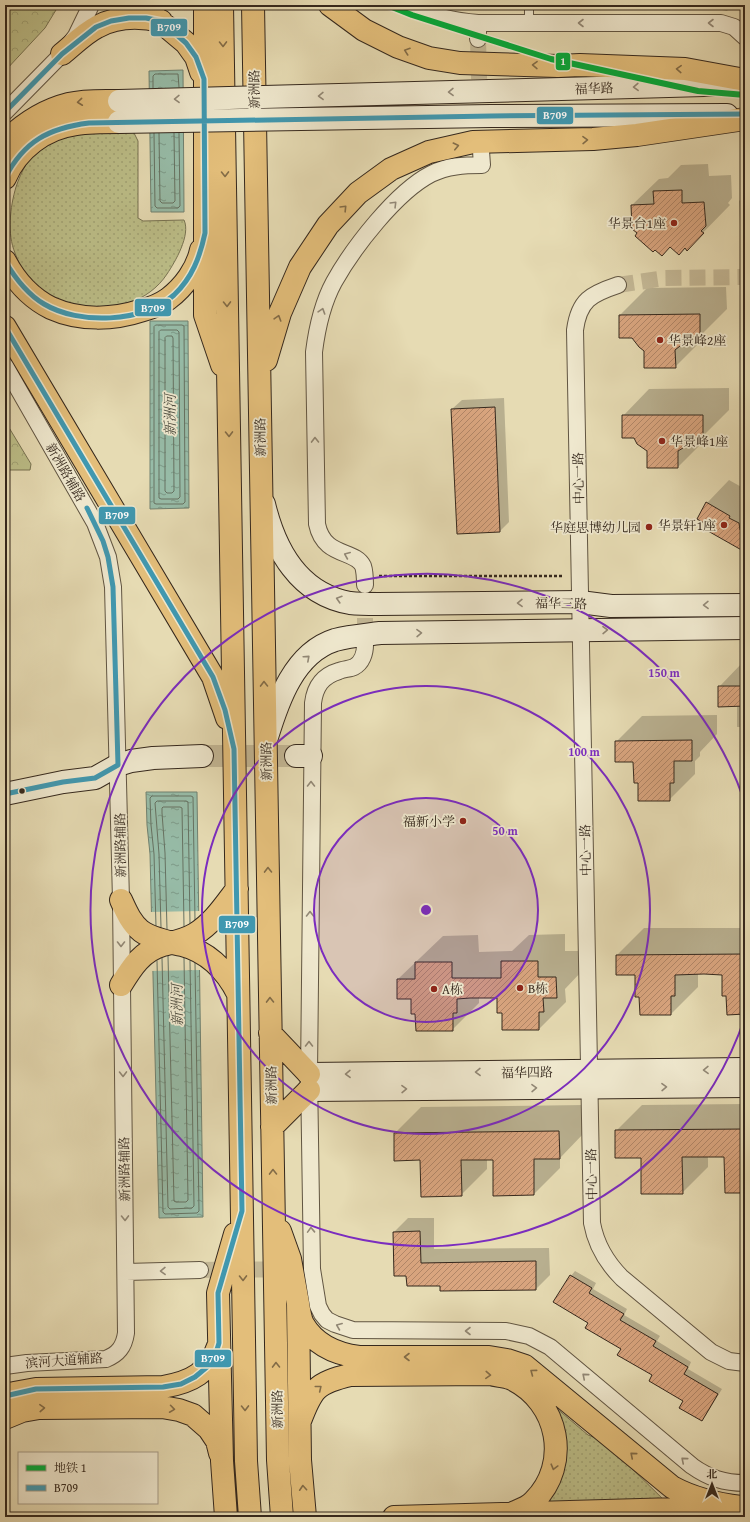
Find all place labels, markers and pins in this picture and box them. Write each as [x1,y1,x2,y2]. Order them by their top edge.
place label: 华景台1座 [608,214,666,233]
marker: 华景台1座 [669,218,679,228]
place label: 华景峰2座 [668,331,726,350]
marker: 华景峰2座 [655,335,665,345]
place label: 华景峰1座 [670,432,728,451]
marker: 华景峰1座 [657,436,667,446]
place label: 华景轩1座 [658,516,716,535]
place label: 华庭思博幼儿园 [550,518,641,537]
marker: 华景轩1座 [719,520,729,530]
marker: 华庭思博幼儿园 [644,522,654,532]
unlabelled marker [17,786,27,796]
place label: 福新小学 [403,812,455,831]
marker: 福新小学 [458,816,468,826]
centre of rings [419,903,433,917]
place label: B栋 [528,979,548,998]
place label: A栋 [442,980,463,999]
marker: B栋 [515,983,525,993]
marker: A栋 [429,984,439,994]

